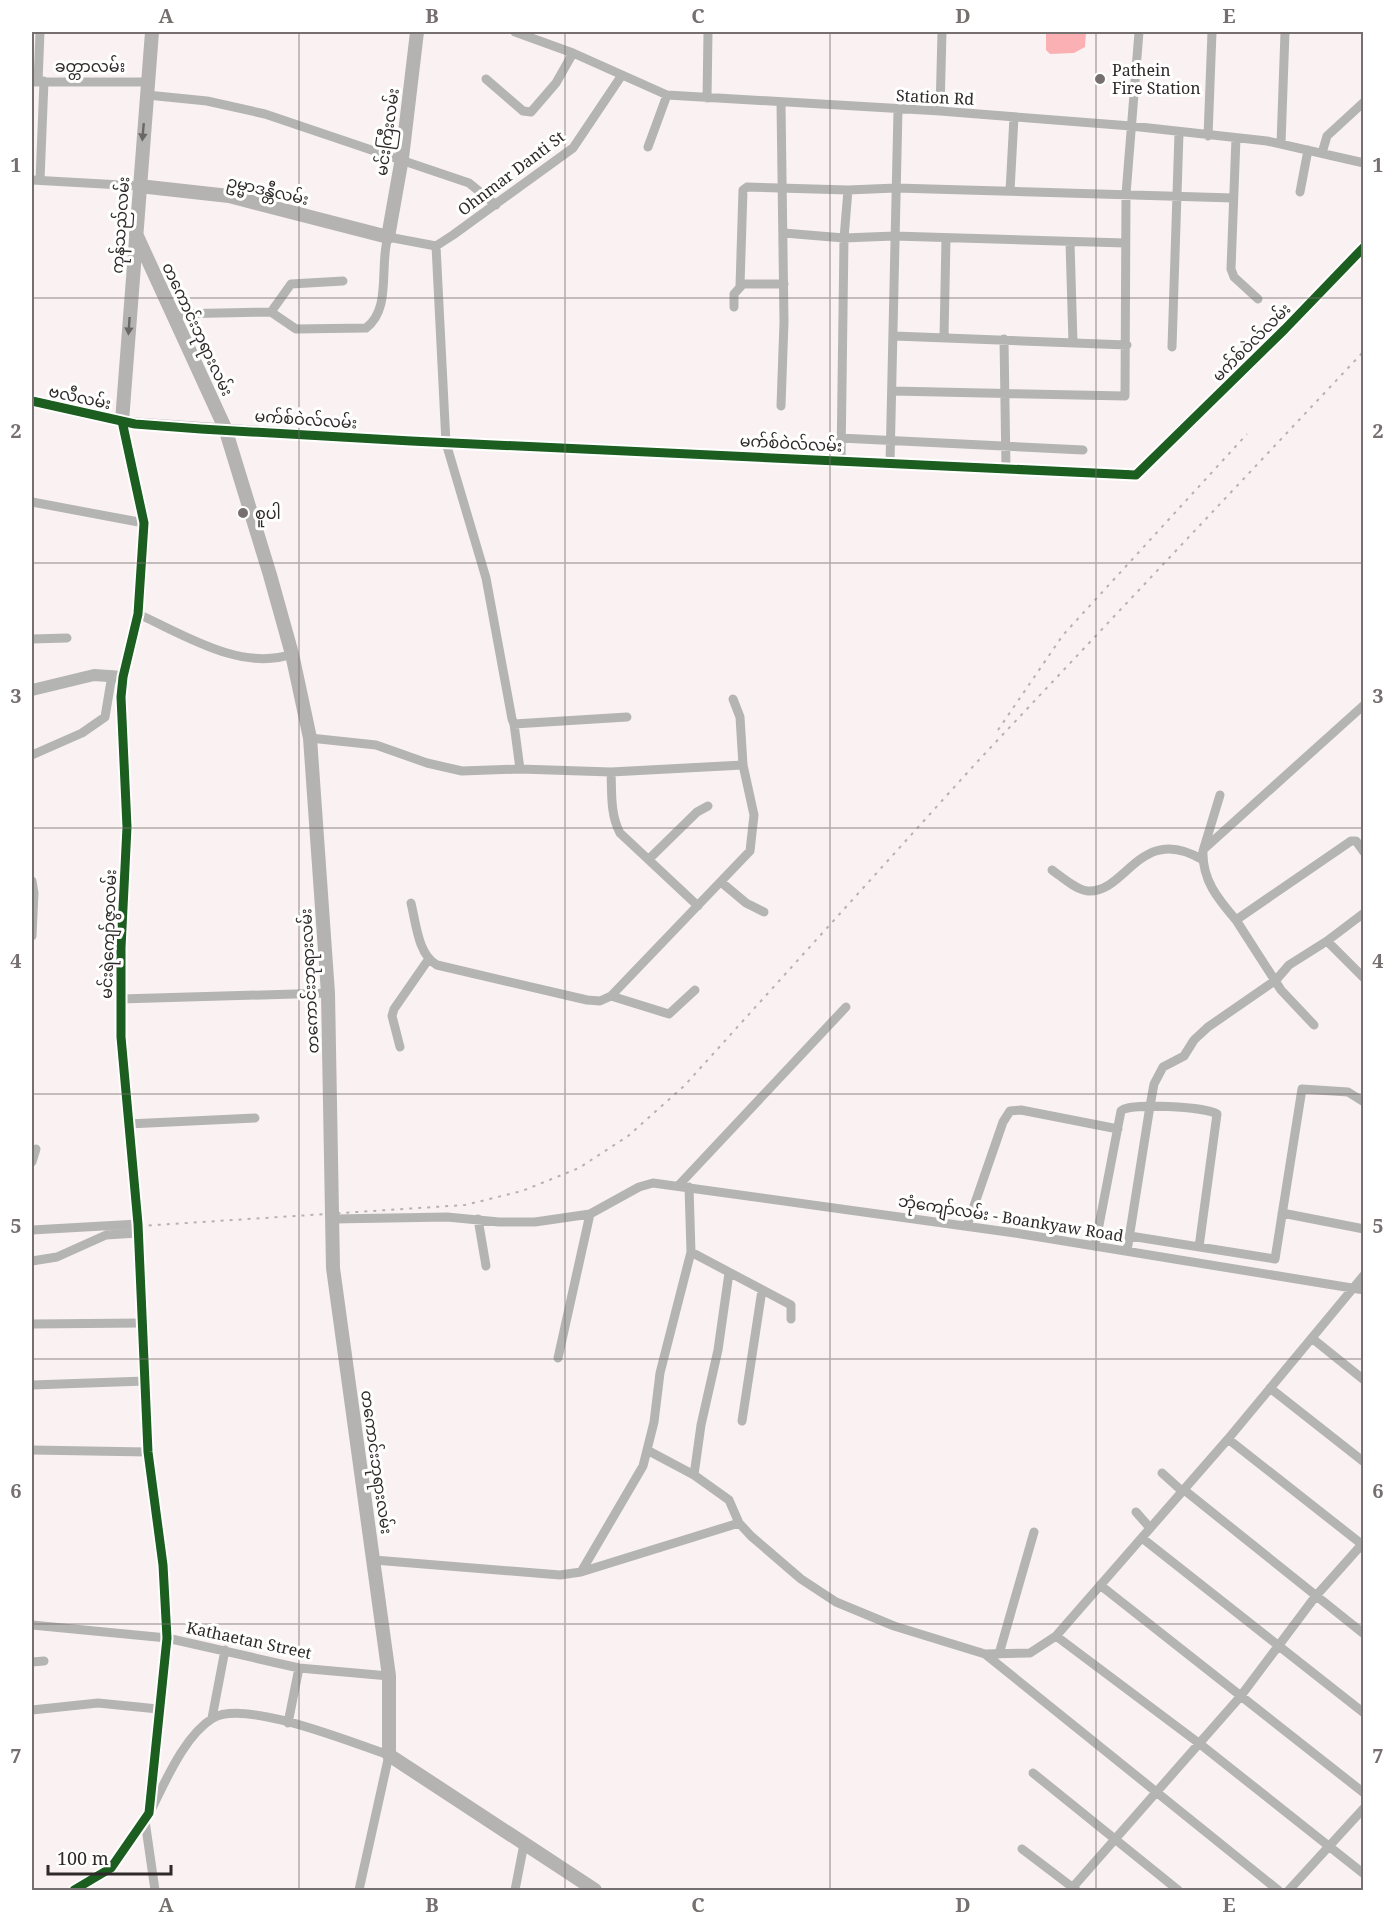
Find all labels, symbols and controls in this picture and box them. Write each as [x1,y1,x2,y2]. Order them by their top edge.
text: A [158,2,174,29]
text: B [425,2,439,29]
text: C [691,2,705,29]
text: D [955,2,971,29]
text: E [1222,2,1236,29]
street label: ခတ္တာလမ်း [55,55,125,80]
place label: Pathein Fire Station [1112,59,1200,99]
marker: Pathein Fire Station [1093,72,1107,86]
street label: Station Rd [895,84,975,110]
street label: မင်းကြီးလမ်း [370,87,407,178]
one-way arrow [139,122,148,141]
street label: Ohnmar Danti St [453,125,569,220]
text: 1 [10,151,22,178]
text: 1 [1372,151,1384,178]
street label: ဥမ္မာဒန္တီလမ်း [224,170,311,213]
street label: ကုန်သည်လမ်း [106,176,138,275]
street label: တကောင်းဘုရားလမ်း [154,259,239,401]
street label: မက်စ်ဝဲလ်လမ်း [1207,298,1295,386]
one-way arrow [124,317,134,336]
street label: ဗလီလမ်း [47,380,113,414]
street label: မက်စ်ဝဲလ်လမ်း [254,404,358,434]
text: 2 [10,417,22,444]
text: 2 [1372,417,1384,444]
street label: မက်စ်ဝဲလ်လမ်း [739,429,843,457]
place label: စူပါ [255,502,281,528]
marker: စူပါ [236,506,250,520]
text: 3 [10,682,22,709]
text: 3 [1372,682,1384,709]
street label: မင်းရဲကျော်ဇွာလမ်း [95,869,124,999]
street label: တကောင်းဘုရားလမ်း [294,908,328,1054]
text: 4 [10,947,22,974]
text: 4 [1372,947,1384,974]
street label: ဘုံကျော်လမ်း - Boankyaw Road [896,1189,1125,1251]
text: 5 [10,1212,22,1239]
text: 5 [1372,1212,1384,1239]
street label: တကောင်းဘုရားလမ်း [352,1389,398,1536]
text: 6 [10,1477,22,1504]
text: 6 [1372,1477,1384,1504]
street label: Kathaetan Street [184,1616,314,1664]
text: 7 [10,1742,22,1769]
text: 7 [1372,1742,1384,1769]
scale bar [48,1838,171,1876]
text: 100 m [57,1846,109,1870]
text: A [158,1891,174,1918]
text: B [425,1891,439,1918]
text: C [691,1891,705,1918]
text: D [955,1891,971,1918]
text: E [1222,1891,1236,1918]

